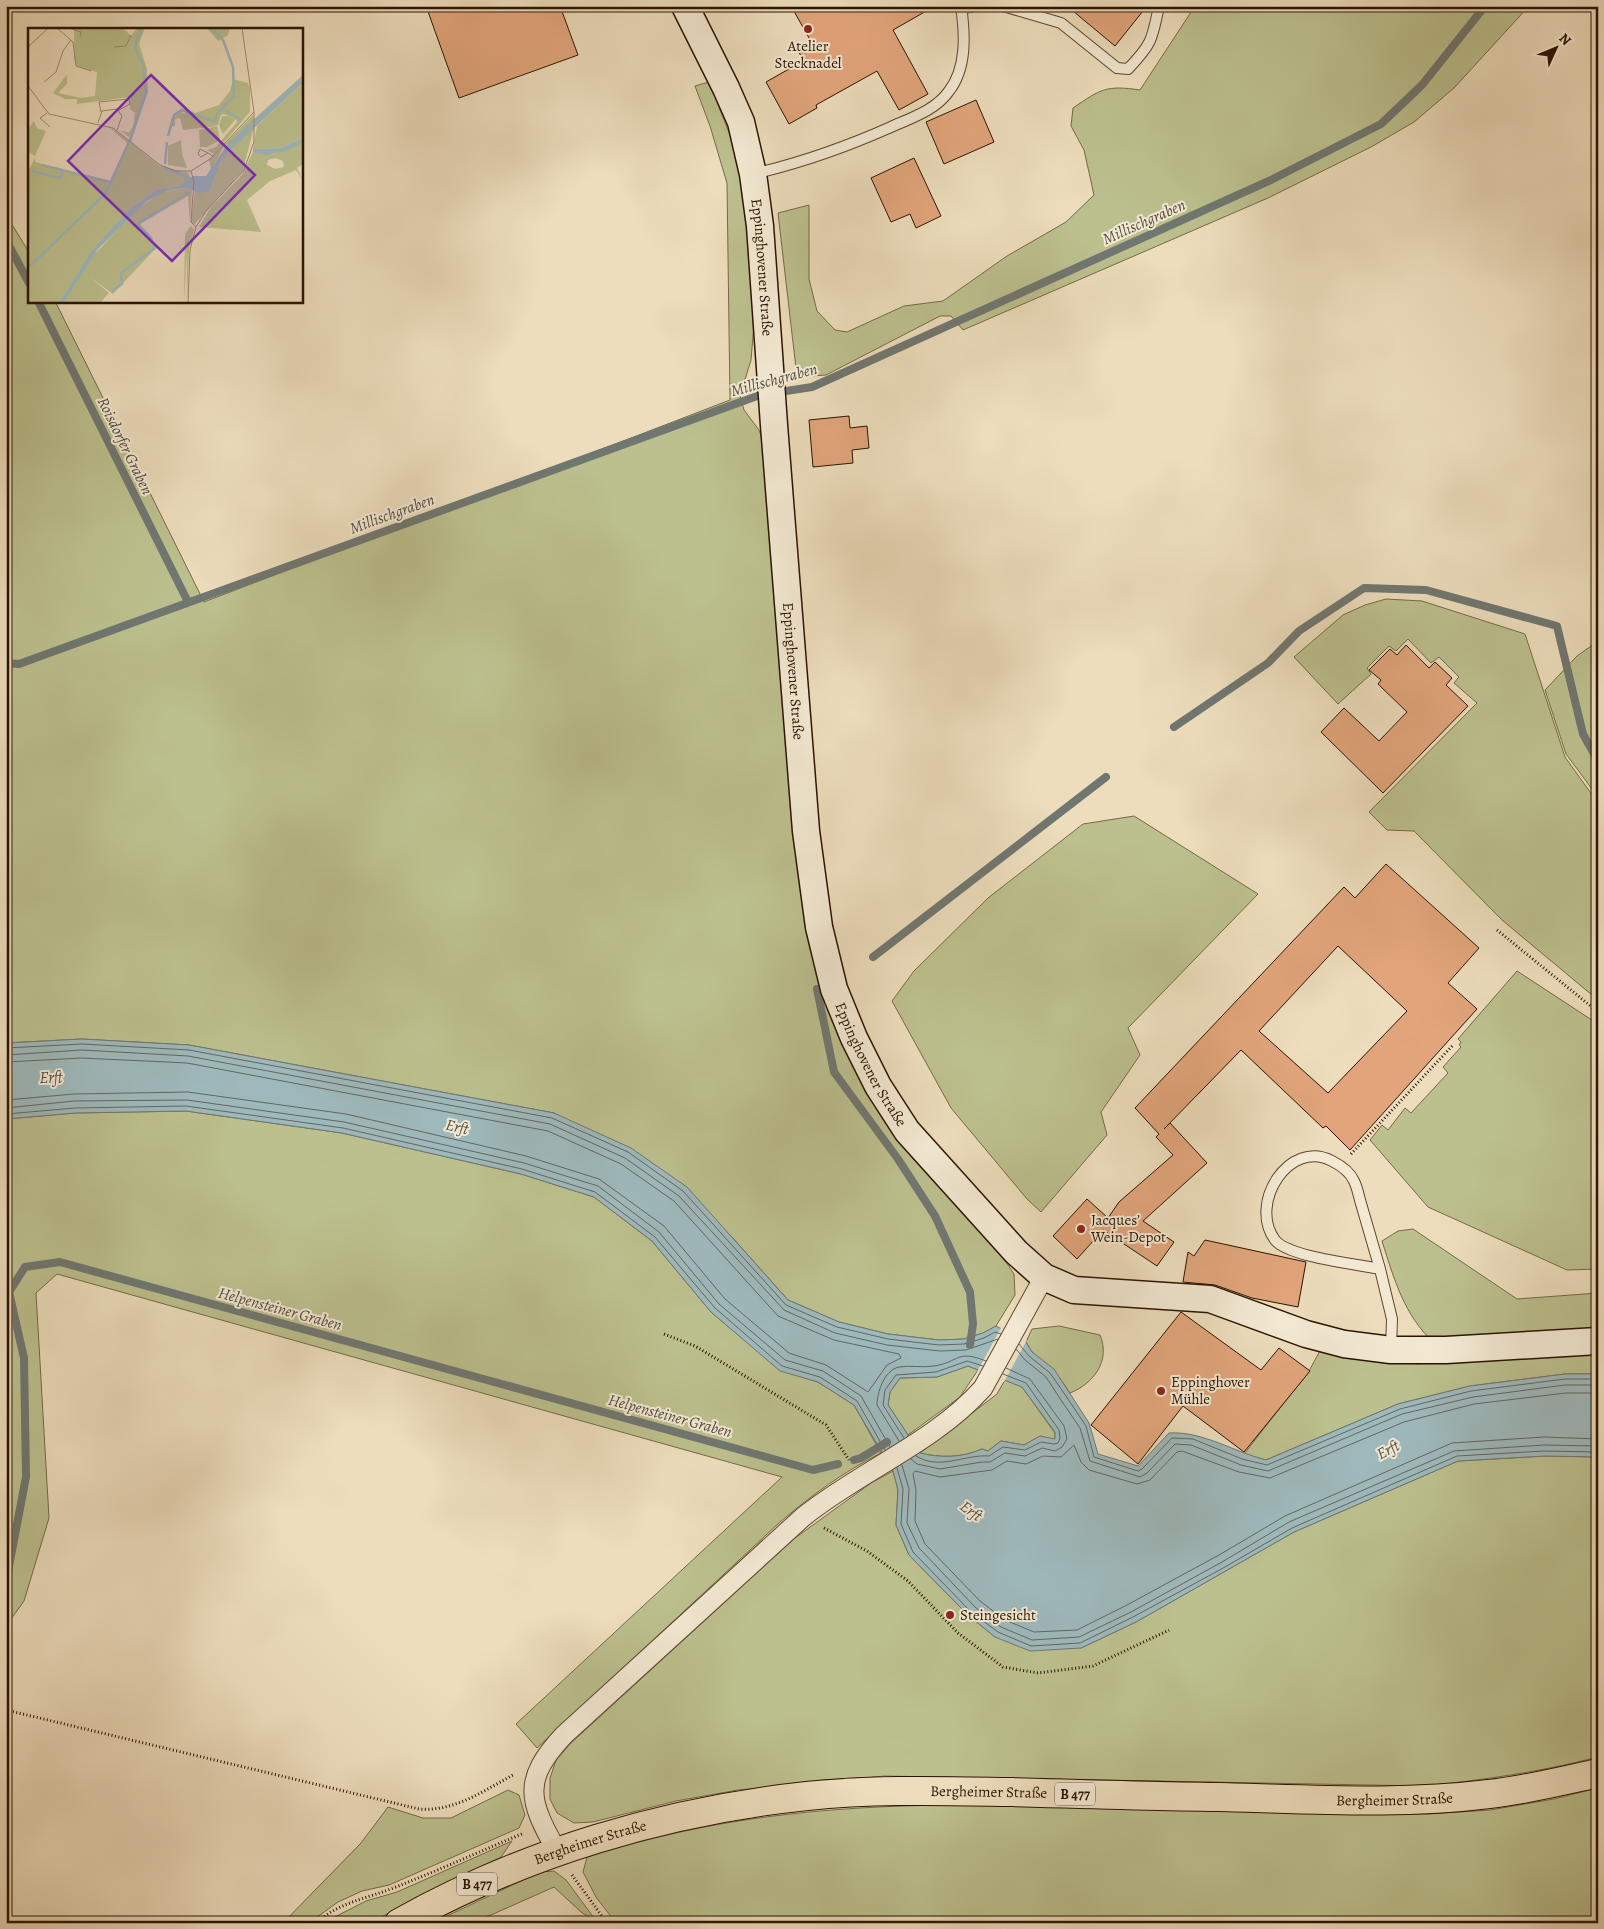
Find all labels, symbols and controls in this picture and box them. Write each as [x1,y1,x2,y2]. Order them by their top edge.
north arrow [1532,22,1582,72]
marker: Atelier Stecknadel [802,23,814,35]
inset map [28,28,302,302]
text: N [1555,29,1575,50]
place label: Atelier Stecknadel [774,36,842,73]
water label: Millischgraben [1099,194,1189,250]
street label: Eppinghovener Straße [746,197,778,337]
water label: Millischgraben [728,358,820,402]
water label: Roisdorfer Graben [92,394,158,498]
water label: Millischgraben [346,488,438,540]
street label: Eppinghovener Straße [778,602,809,741]
street label: Eppinghovener Straße [830,999,912,1131]
water label: Erft [40,1067,64,1089]
water label: Erft [443,1114,472,1141]
place label: Jacques’ Wein-Depot [1090,1210,1166,1247]
marker: Jacques’ Wein-Depot [1075,1223,1087,1235]
water label: Helpensteiner Graben [216,1282,344,1336]
place label: Eppinghover Mühle [1171,1372,1250,1409]
marker: Eppinghover Mühle [1155,1385,1167,1397]
water label: Helpensteiner Graben [606,1389,734,1443]
water label: Erft [1373,1434,1404,1465]
water label: Erft [955,1495,988,1528]
place label: Steingesicht [960,1605,1036,1625]
marker: Steingesicht [944,1609,956,1621]
street label: Bergheimer Straße [930,1781,1048,1803]
road number: B 477 [1055,1782,1095,1806]
street label: Bergheimer Straße [1336,1788,1454,1810]
street label: Bergheimer Straße [531,1815,649,1869]
road number: B 477 [457,1872,497,1896]

